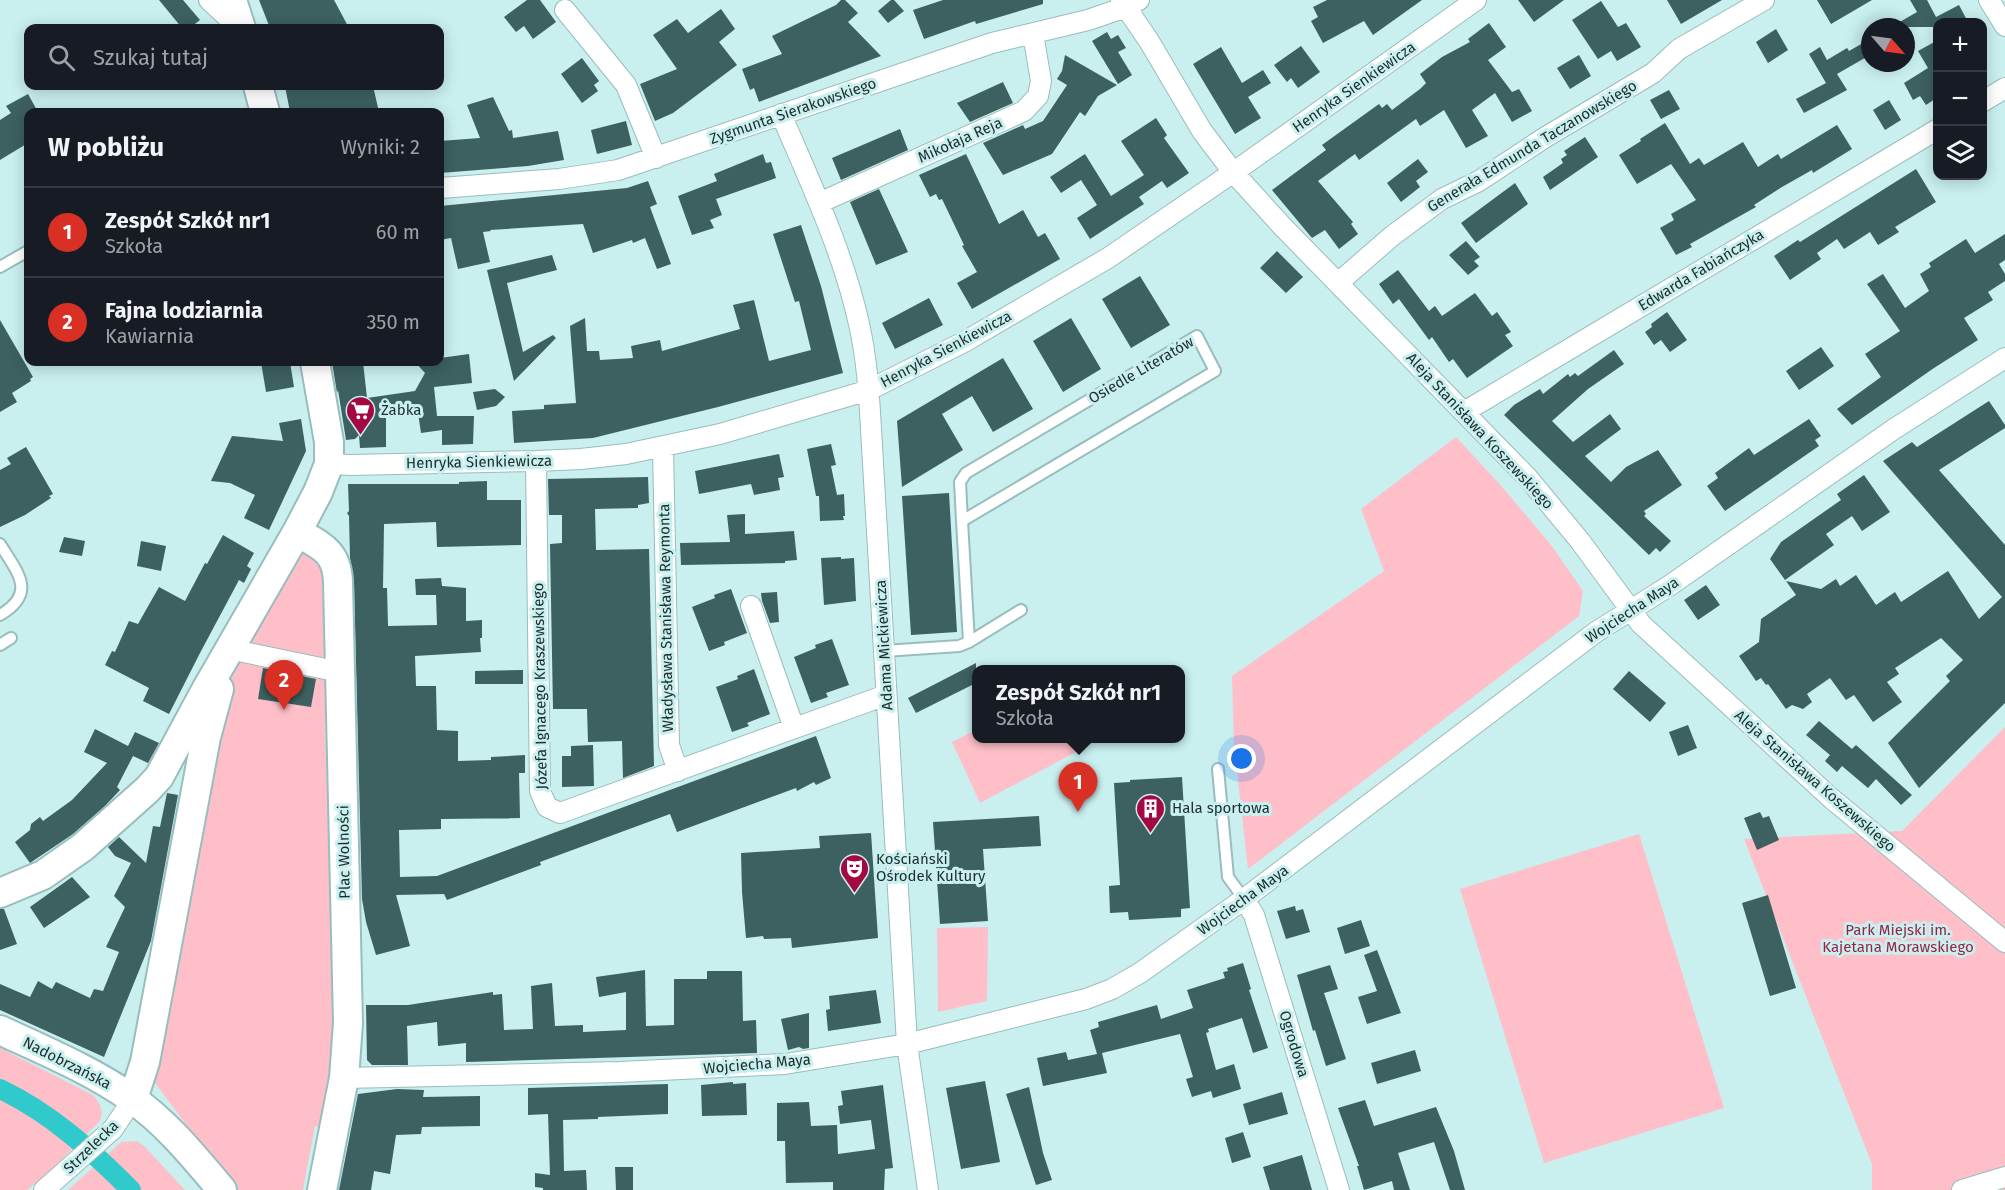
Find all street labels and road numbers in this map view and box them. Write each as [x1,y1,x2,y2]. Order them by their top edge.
street label: Henryka Sienkiewicza [1289,38,1419,136]
street label: Zygmunta Sierakowskiego [707,74,879,148]
street label: Generała Edmunda Taczanowskiego [1424,76,1640,216]
street label: Mikołaja Reja [915,113,1005,167]
street label: Edwarda Fabiańczyka [1635,225,1767,315]
street label: Henryka Sienkiewicza [877,307,1015,391]
street label: Osiedle Literatów [1085,332,1197,407]
street label: Aleja Stanisława Koszewskiego [1403,349,1557,513]
street label: Henryka Sienkiewicza [406,452,552,472]
street label: Władysława Stanisława Reymonta [655,504,677,732]
street label: Wojciecha Maya [1582,573,1682,647]
street label: Adama Mickiewicza [872,579,896,711]
street label: Józefa Ignacego Kraszewskiego [529,582,551,790]
street label: Aleja Stanisława Koszewskiego [1731,706,1899,856]
street label: Plac Wolności [334,805,354,899]
street label: Wojciecha Maya [1194,861,1292,939]
street label: Ogrodowa [1275,1008,1313,1080]
street label: Nadobrzańska [20,1033,114,1093]
street label: Wojciecha Maya [703,1050,811,1078]
street label: Strzelecka [60,1117,122,1177]

